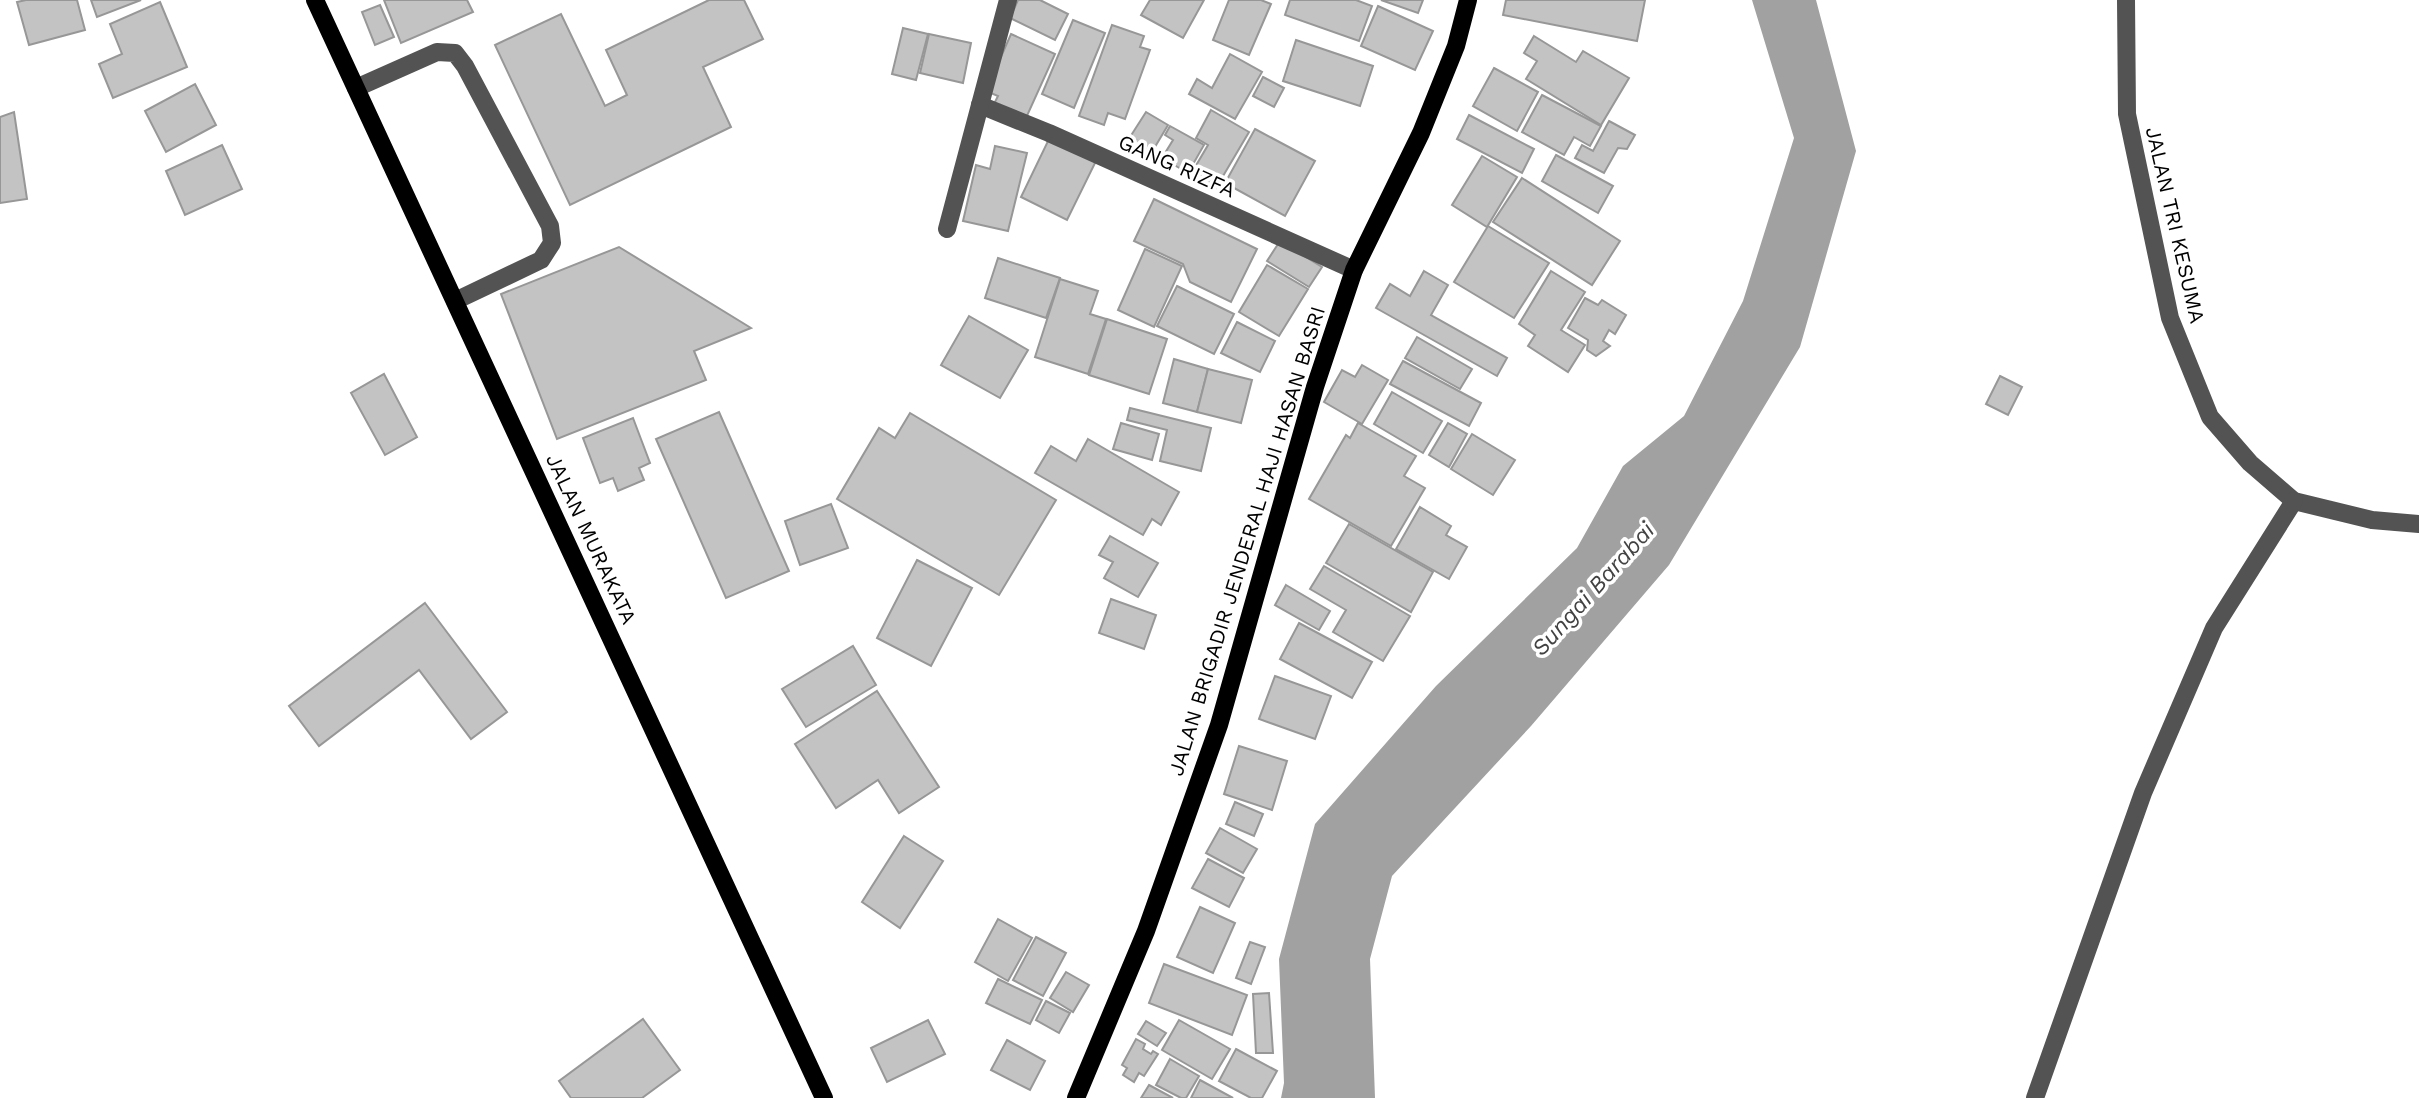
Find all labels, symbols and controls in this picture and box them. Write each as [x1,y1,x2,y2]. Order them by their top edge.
street label: JALAN TRI KESUMA [2141,124,2210,326]
street label: GANG RIZFA [1115,129,1240,203]
street label: JALAN BRIGADIR JENDERAL HAJI HASAN BASRI [1163,303,1330,779]
street label: JALAN MURAKATA [541,450,642,628]
water label: Sungai Barabai [1526,516,1661,662]

